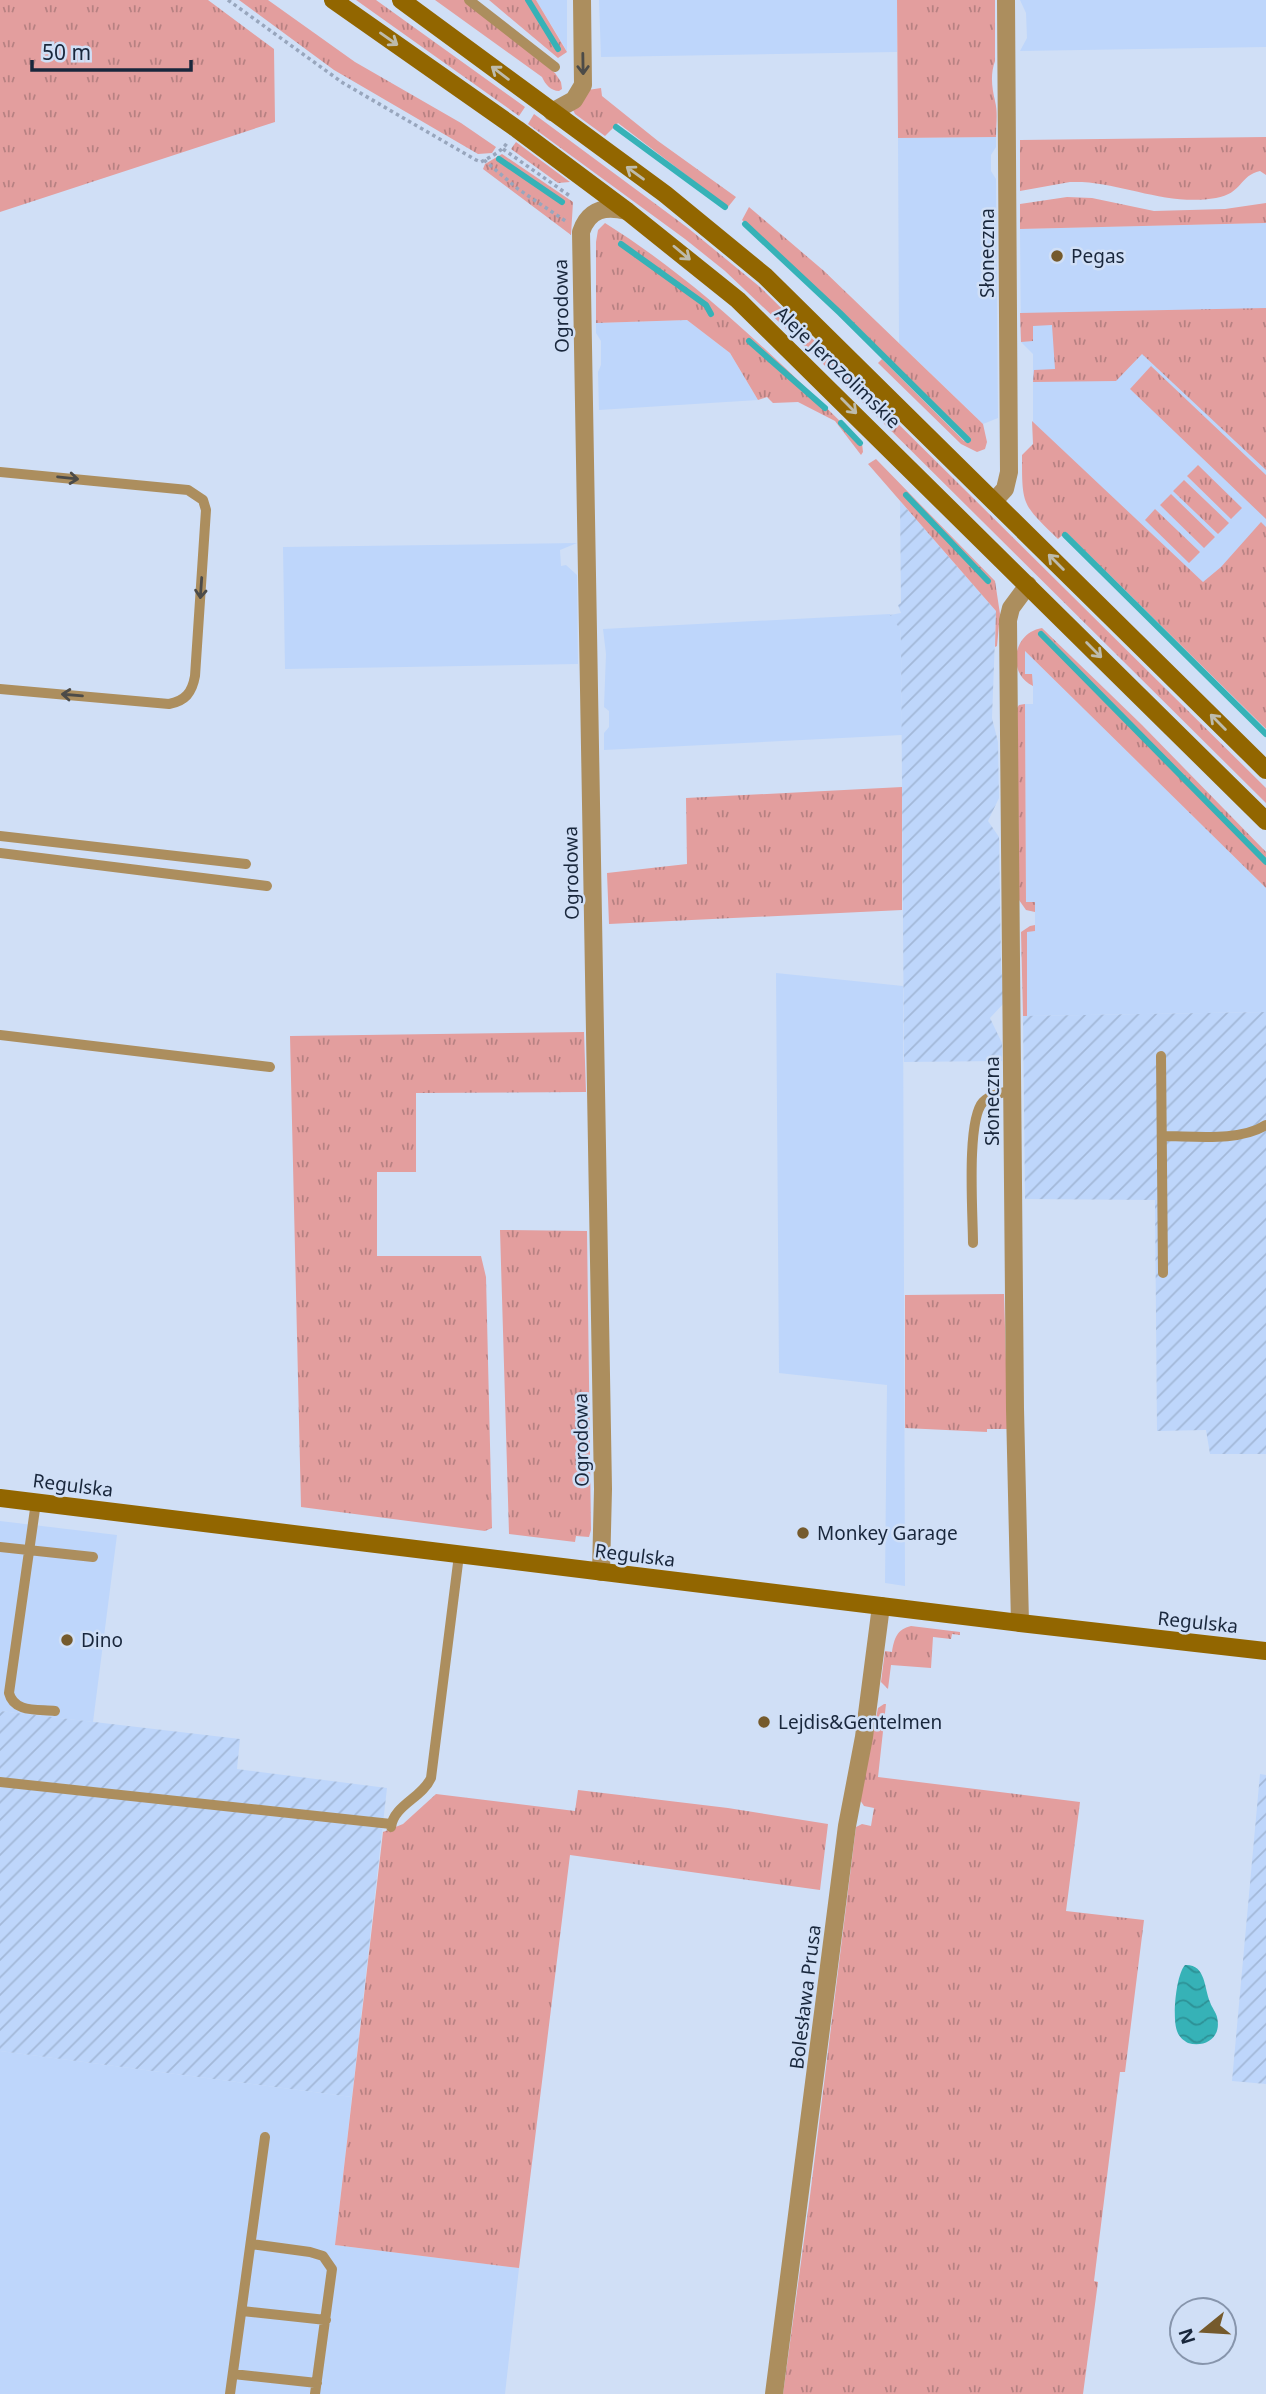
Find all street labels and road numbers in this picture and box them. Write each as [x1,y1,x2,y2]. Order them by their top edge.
street label: Słoneczna [974,208,1000,298]
street label: Ogrodowa [547,259,575,353]
street label: Aleje Jerozolimskie [769,300,907,434]
street label: Ogrodowa [557,826,585,920]
street label: Słoneczna [979,1056,1005,1146]
street label: Ogrodowa [567,1393,595,1487]
street label: Regulska [31,1467,115,1503]
street label: Regulska [593,1537,677,1573]
street label: Regulska [1156,1605,1240,1639]
street label: Bolesława Prusa [783,1923,827,2071]

